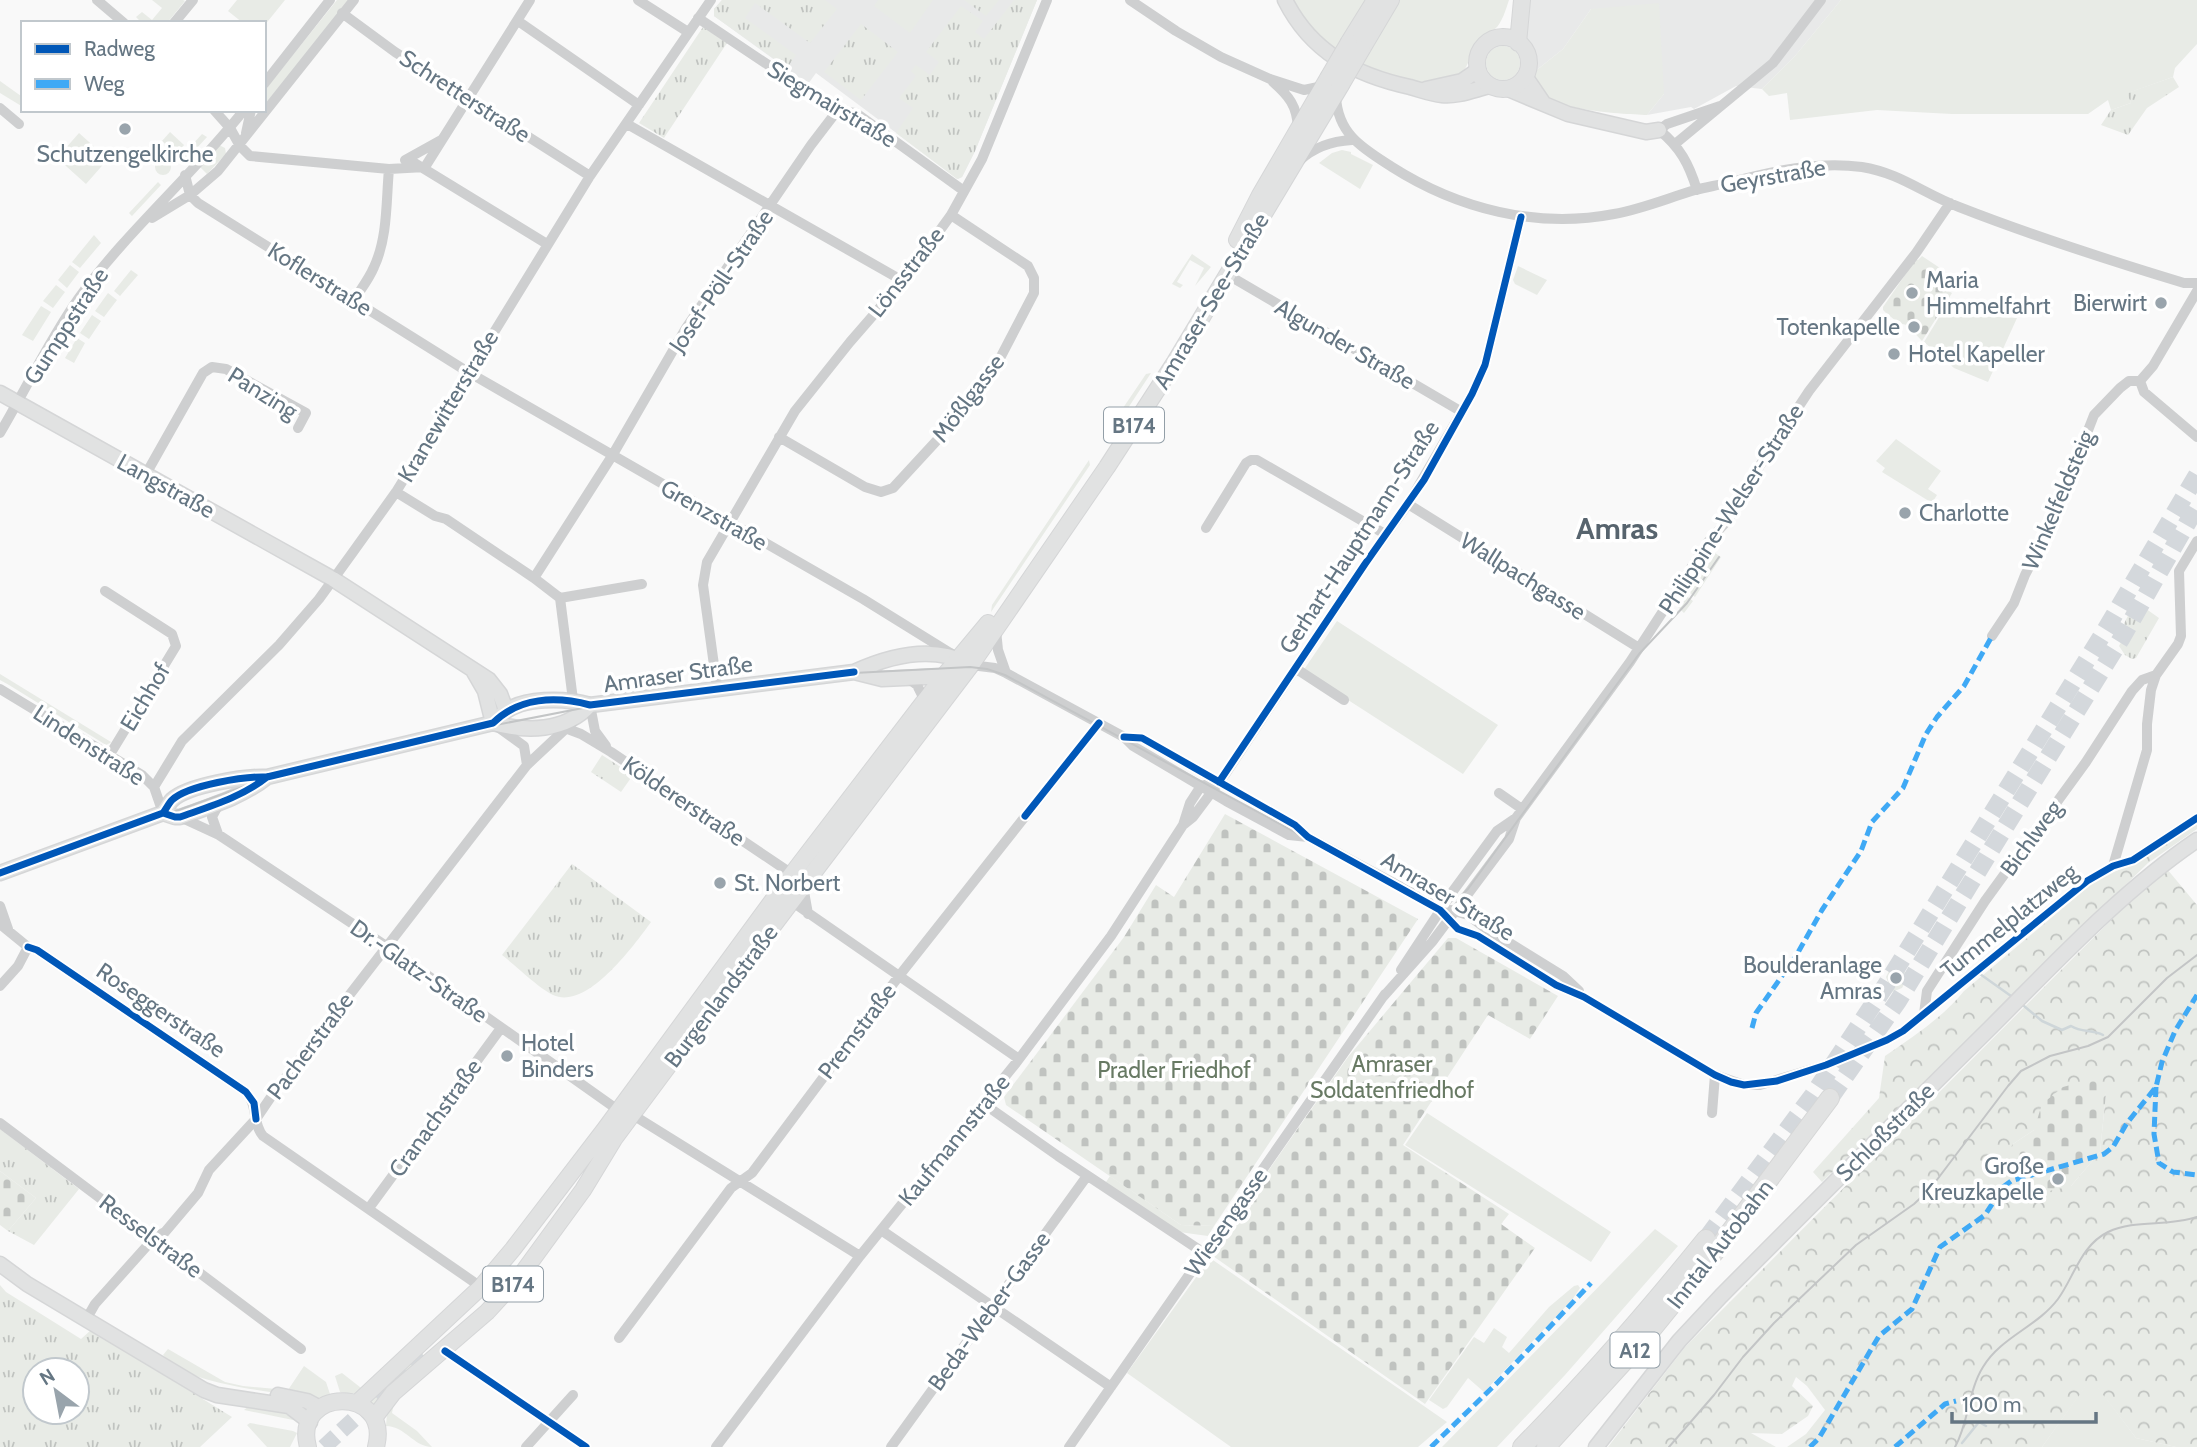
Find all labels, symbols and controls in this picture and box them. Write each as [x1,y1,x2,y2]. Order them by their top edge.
legend [21,21,266,112]
text: Radweg [84,36,155,61]
street label: Schretterstraße [395,43,536,149]
street label: Siegmairstraße [763,55,902,153]
text: Weg [84,71,125,96]
marker: Schutzengelkirche [117,121,133,137]
place label: Schutzengelkirche [37,140,214,168]
street label: Geyrstraße [1718,153,1828,199]
street label: Josef-Pöll-Straße [662,204,779,358]
street label: Amraser-See-Straße [1147,208,1275,394]
street label: Lönsstraße [862,221,950,323]
street label: Koflerstraße [263,236,377,322]
street label: Gumppstraße [18,262,114,390]
place label: Maria Himmelfahrt [1926,266,2051,320]
marker: Maria Himmelfahrt [1904,285,1920,301]
place label: Bierwirt [2073,289,2147,317]
street label: Algunder Straße [1270,293,1420,395]
marker: Bierwirt [2153,295,2169,311]
place label: Totenkapelle [1776,313,1900,341]
marker: Totenkapelle [1906,319,1922,335]
street label: Kranewitterstraße [392,325,504,487]
place label: Hotel Kapeller [1908,340,2046,368]
marker: Hotel Kapeller [1886,346,1902,362]
street label: Mößlgasse [926,348,1010,448]
street label: Panzing [223,361,303,425]
street label: Philippine-Welser-Straße [1653,399,1810,619]
road number: B174 [1104,408,1164,442]
street label: Gerhart-Hauptmann-Straße [1273,415,1445,659]
street label: Winkelfeldsteig [2016,425,2100,574]
street label: Langstraße [112,448,220,524]
street label: Grenzstraße [656,473,772,557]
place label: Charlotte [1919,499,2009,527]
marker: Charlotte [1897,505,1913,521]
district label: Amras [1576,510,1658,547]
street label: Wallpachgasse [1455,526,1591,626]
street label: Amraser Straße [602,650,755,698]
street label: Eichhof [114,658,176,736]
street label: Lindenstraße [28,699,150,791]
street label: Köldererstraße [618,750,751,852]
street label: Bichlweg [1994,794,2068,881]
street label: Amraser Straße [1376,845,1520,947]
street label: Tummelplatzweg [1935,857,2083,985]
place label: St. Norbert [734,869,840,897]
marker: St. Norbert [712,875,728,891]
street label: Dr.-Glatz-Straße [345,913,493,1029]
street label: Burgenlandstraße [658,919,784,1073]
place label: Boulderanlage Amras [1743,951,1882,1005]
street label: Roseggerstraße [91,957,231,1064]
marker: Boulderanlage Amras [1888,970,1904,986]
street label: Premstraße [812,978,902,1084]
street label: Pacherstraße [261,987,359,1105]
place label: Hotel Binders [521,1029,594,1083]
marker: Hotel Binders [499,1048,515,1064]
park label: Amraser Soldatenfriedhof [1310,1050,1474,1104]
street label: Cranachstraße [383,1053,487,1183]
park label: Pradler Friedhof [1097,1056,1251,1084]
street label: Kaufmannstraße [892,1068,1016,1211]
street label: Schloßstraße [1830,1077,1940,1187]
place label: Große Kreuzkapelle [1921,1152,2044,1206]
street label: Wiesengasse [1178,1162,1274,1282]
marker: Große Kreuzkapelle [2050,1171,2066,1187]
street label: Inntal Autobahn [1661,1174,1779,1314]
street label: Resselstraße [94,1188,208,1284]
street label: Beda-Weber-Gasse [922,1226,1056,1396]
road number: B174 [483,1266,543,1302]
road number: A12 [1610,1332,1660,1368]
north arrow [21,1356,91,1426]
text: N [35,1364,59,1390]
scale bar [1952,1380,2096,1424]
text: 100 m [1962,1392,2021,1417]

